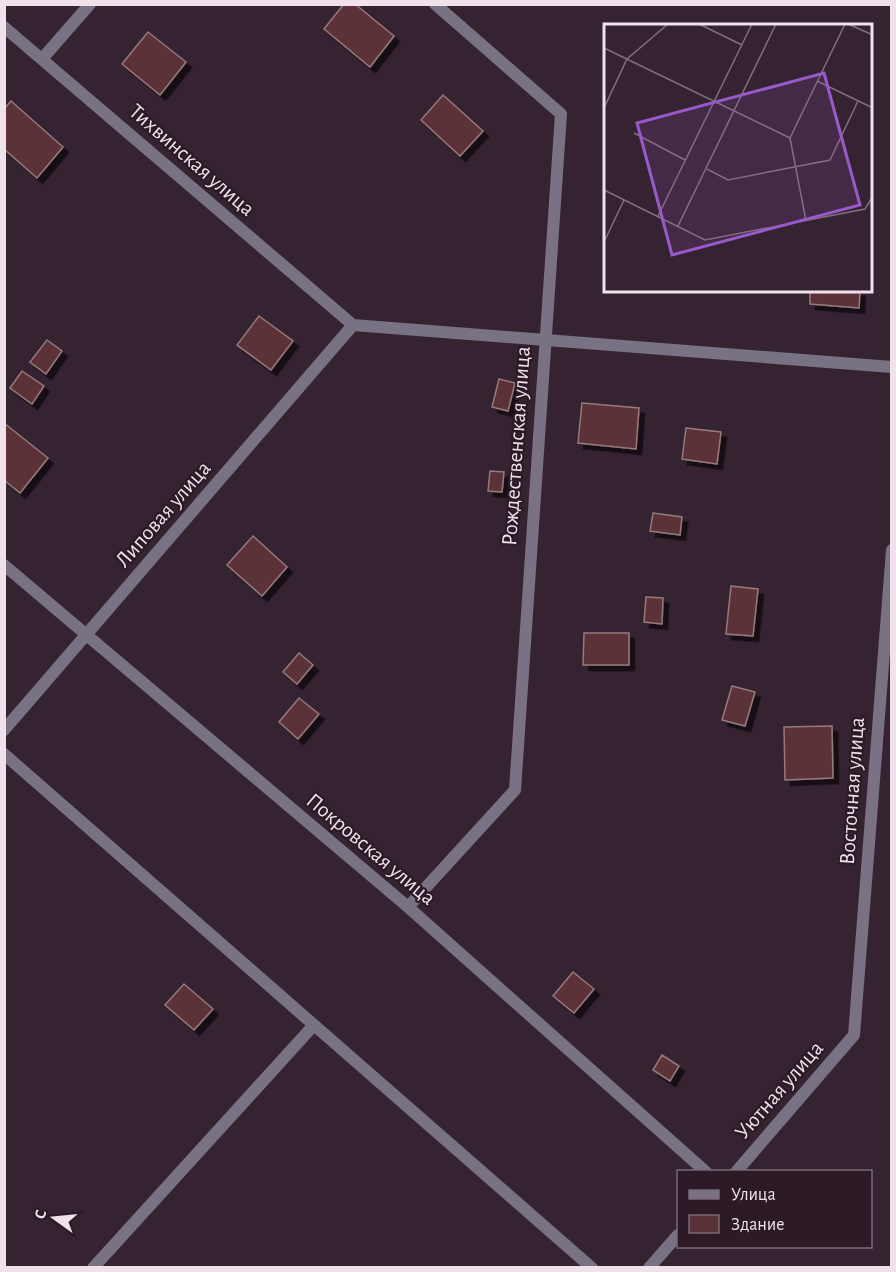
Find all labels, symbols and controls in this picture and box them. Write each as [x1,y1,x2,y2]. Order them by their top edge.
inset map [604,24,872,292]
street label: Тихвинская улица [125,100,259,220]
street label: Рождественская улица [498,346,534,546]
street label: Липовая улица [111,457,215,571]
street label: Восточная улица [836,716,868,866]
street label: Покровская улица [302,789,440,909]
street label: Уютная улица [731,1037,827,1143]
legend [677,1170,872,1248]
text: Улица [731,1186,776,1204]
north arrow [24,1188,84,1248]
text: С [32,1208,49,1221]
text: Здание [731,1216,785,1234]

